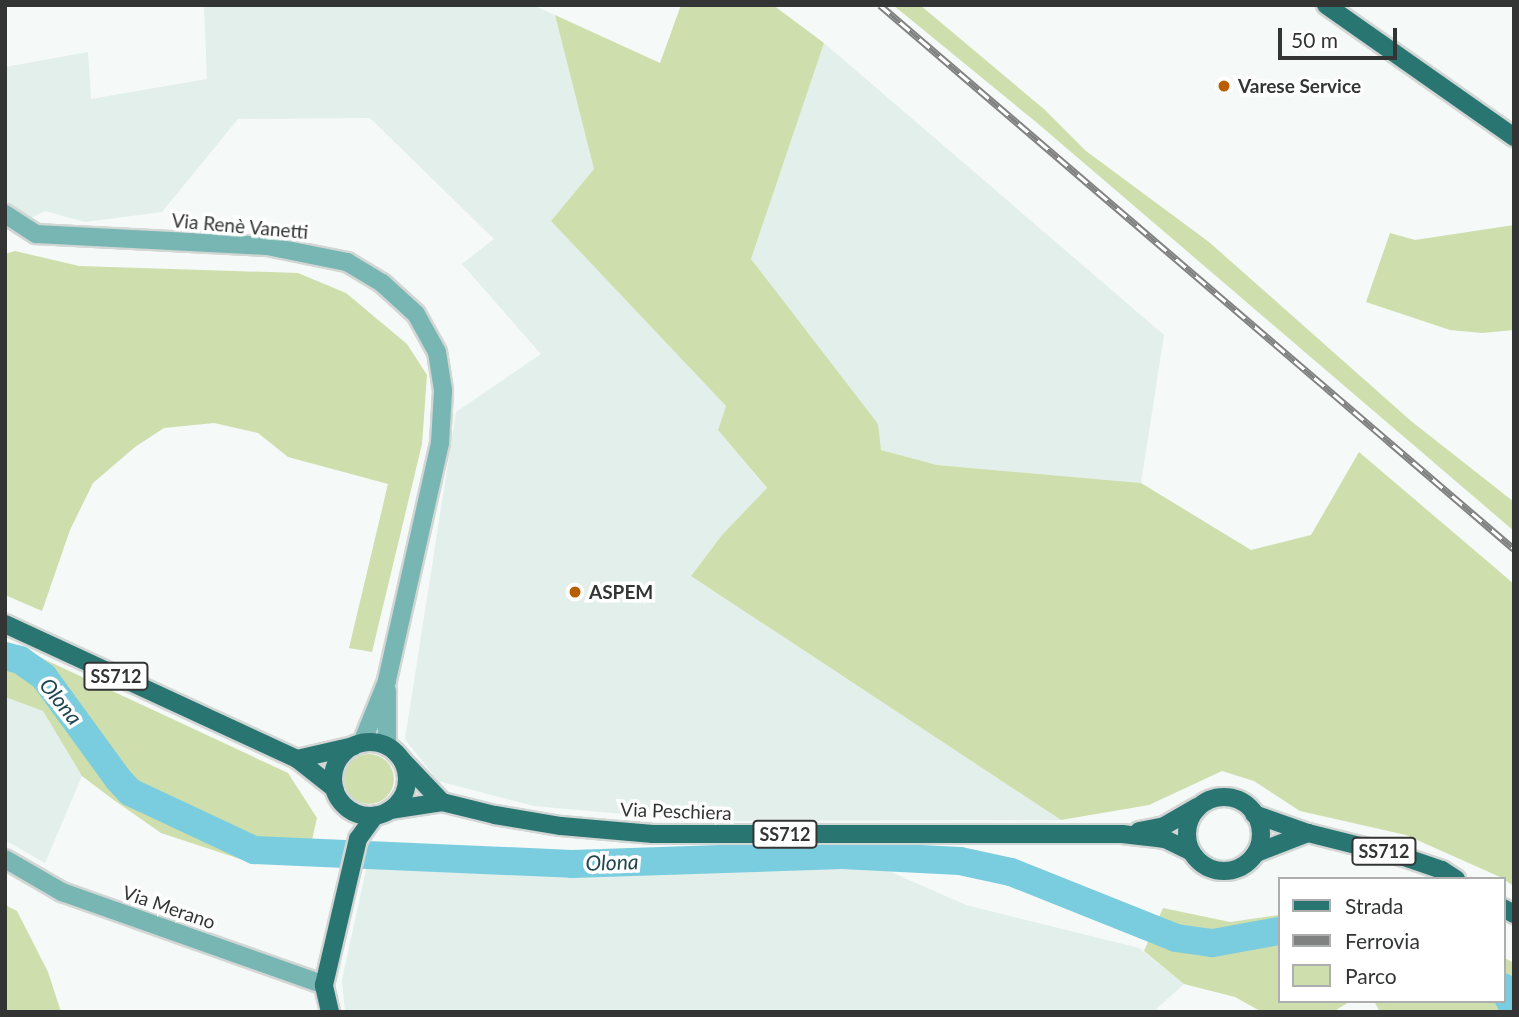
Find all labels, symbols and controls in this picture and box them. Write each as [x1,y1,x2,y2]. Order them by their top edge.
scale bar [1281,14,1400,58]
text: 50 m [1291,27,1338,52]
place label: Varese Service [1238,75,1361,97]
marker: Varese Service [1216,78,1232,94]
street label: Via Renè Vanetti [170,209,310,243]
place label: ASPEM [589,581,653,603]
marker: ASPEM [567,584,583,600]
road number: SS712 [83,662,149,690]
water label: Olona [35,672,87,730]
street label: Via Peschiera [620,798,732,824]
road number: SS712 [752,820,818,848]
road number: SS712 [1351,836,1417,866]
water label: Olona [585,848,639,876]
legend [1278,877,1505,1003]
street label: Via Merano [120,880,218,934]
text: Strada [1345,893,1404,918]
text: Ferrovia [1345,928,1420,953]
text: Parco [1345,963,1397,988]

